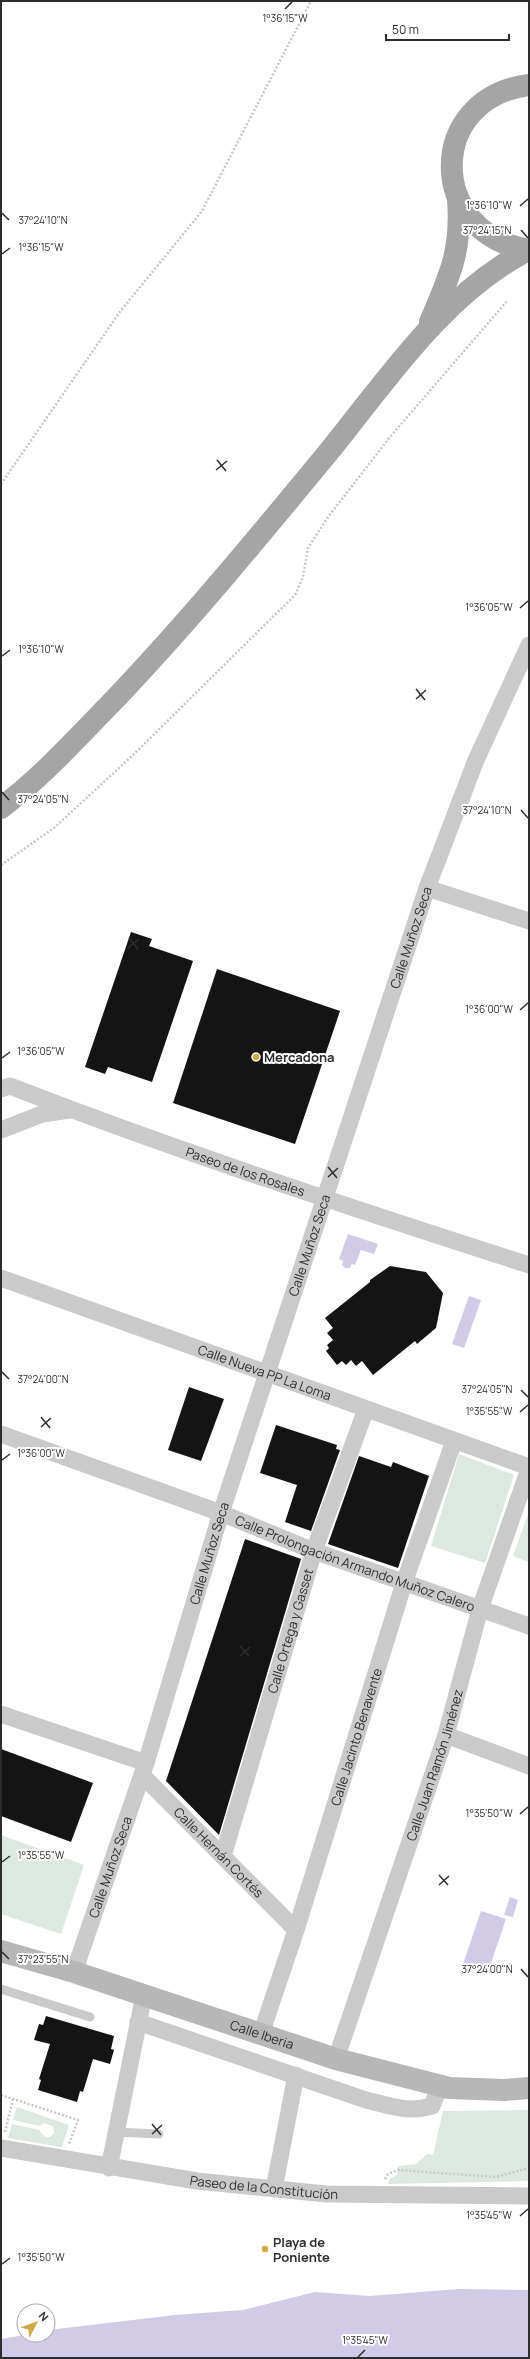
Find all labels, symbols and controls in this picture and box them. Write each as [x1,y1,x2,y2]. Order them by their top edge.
text: 1°36'15"W [262,11,308,25]
scale bar [386,16,509,42]
text: 50 m [392,21,419,38]
text: 1°36'10"W [466,198,512,212]
text: 37°24'10"N [18,213,68,227]
text: 37°24'15"N [463,223,512,237]
text: 1°36'15"W [18,240,64,254]
text: 1°36'05"W [465,600,513,614]
text: 1°36'10"W [18,642,64,656]
text: 37°24'05"N [18,792,69,806]
text: 37°24'10"N [462,803,512,817]
street label: Calle Muñoz Seca [386,884,436,991]
text: 1°36'00"W [465,1002,514,1016]
text: 1°36'05"W [17,1044,65,1058]
place label: Mercadona [264,1048,335,1066]
marker: Mercadona [251,1052,261,1062]
street label: Paseo de los Rosales [183,1143,308,1200]
street label: Calle Muñoz Seca [284,1192,334,1298]
street label: Calle Nueva PP La Loma [196,1340,334,1404]
text: 37°24'00"N [17,1372,69,1386]
text: 37°24'05"N [462,1382,513,1396]
text: 1°35'55"W [466,1404,513,1418]
text: 1°36'00"W [17,1446,66,1460]
street label: Calle Muñoz Seca [185,1500,233,1607]
street label: Calle Prolongación Armando Muñoz Calero [233,1511,478,1616]
street label: Calle Ortega y Gasset [263,1566,317,1695]
street label: Calle Jacinto Benavente [326,1665,386,1808]
street label: Calle Juan Ramón Jiménez [402,1687,467,1843]
street label: Calle Hernán Cortés [170,1803,268,1902]
text: 1°35'50"W [466,1806,513,1820]
street label: Calle Muñoz Seca [84,1814,136,1920]
text: 1°35'55"W [18,1848,65,1862]
text: 37°23'55"N [18,1952,69,1966]
text: 37°24'00"N [461,1962,513,1976]
street label: Calle Iberia [228,2015,296,2053]
street label: Paseo de la Constitución [189,2171,338,2203]
text: 1°35'45"W [466,2208,512,2222]
place label: Playa de Poniente [273,2233,330,2266]
marker: Playa de Poniente [260,2244,270,2254]
text: 1°35'50"W [18,2250,65,2264]
north arrow [16,2303,56,2343]
text: N [36,2308,52,2324]
text: 1°35'45"W [342,2333,388,2347]

